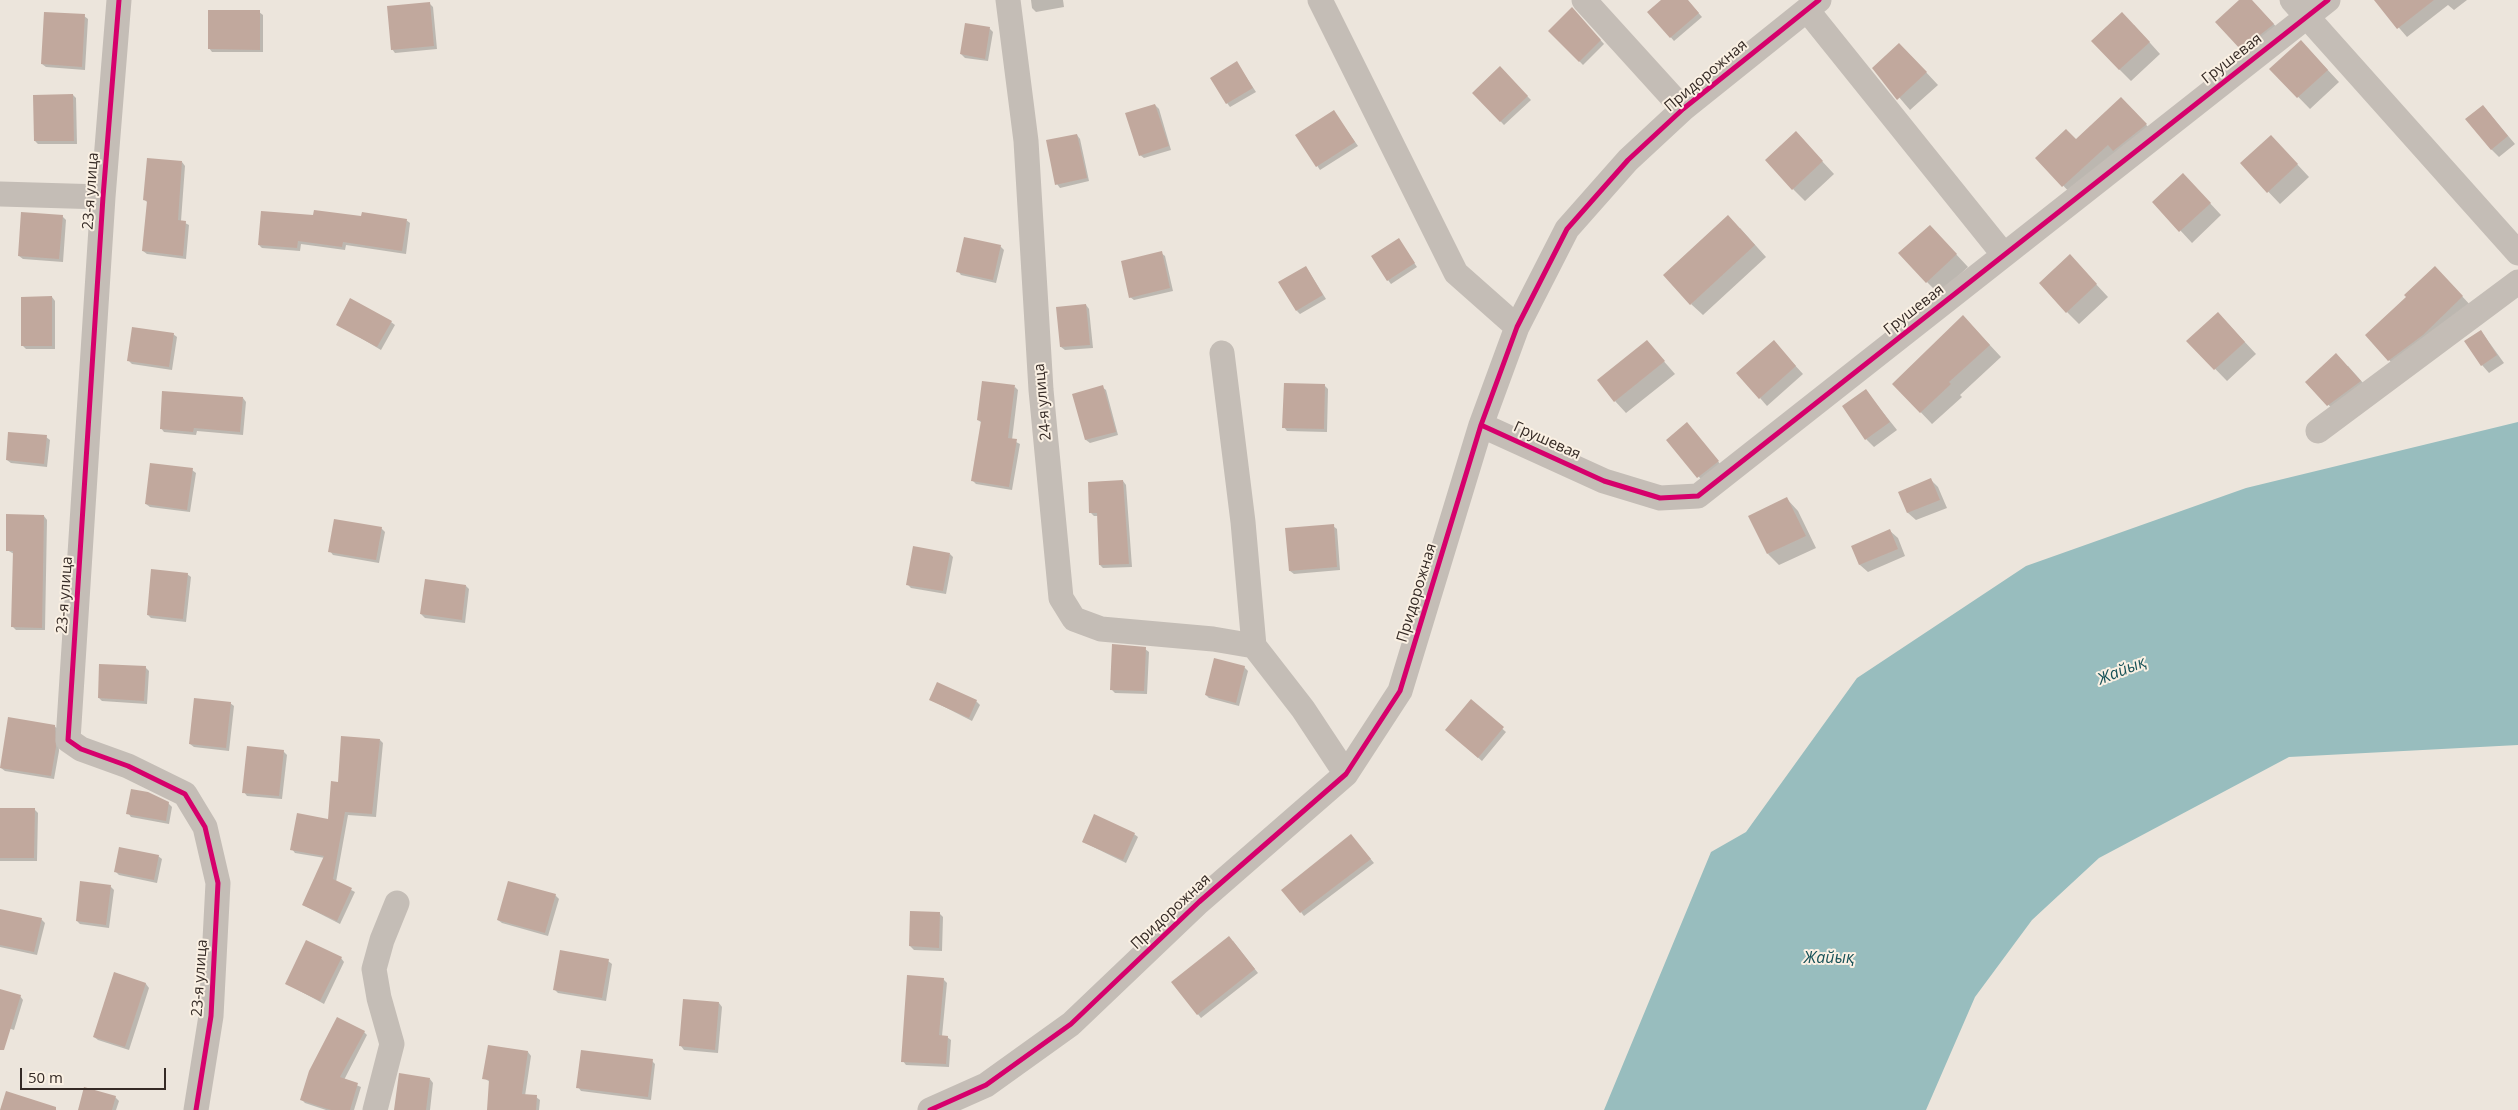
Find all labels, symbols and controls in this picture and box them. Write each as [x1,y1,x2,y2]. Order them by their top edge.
street label: Грушевая [2198,30,2266,88]
street label: Придорожная [1661,36,1751,116]
street label: 23-я улица [79,152,103,230]
street label: Грушевая [1880,281,1948,339]
street label: 24-я улица [1031,363,1055,441]
street label: Грушевая [1511,418,1583,464]
street label: Придорожная [1393,541,1441,645]
street label: 23-я улица [53,556,77,634]
water label: Жайық [2095,653,2149,689]
street label: Придорожная [1127,870,1215,954]
street label: 23-я улица [188,939,212,1017]
water label: Жайық [1804,948,1854,968]
scale bar [22,1058,169,1090]
text: 50 m [28,1067,63,1087]

